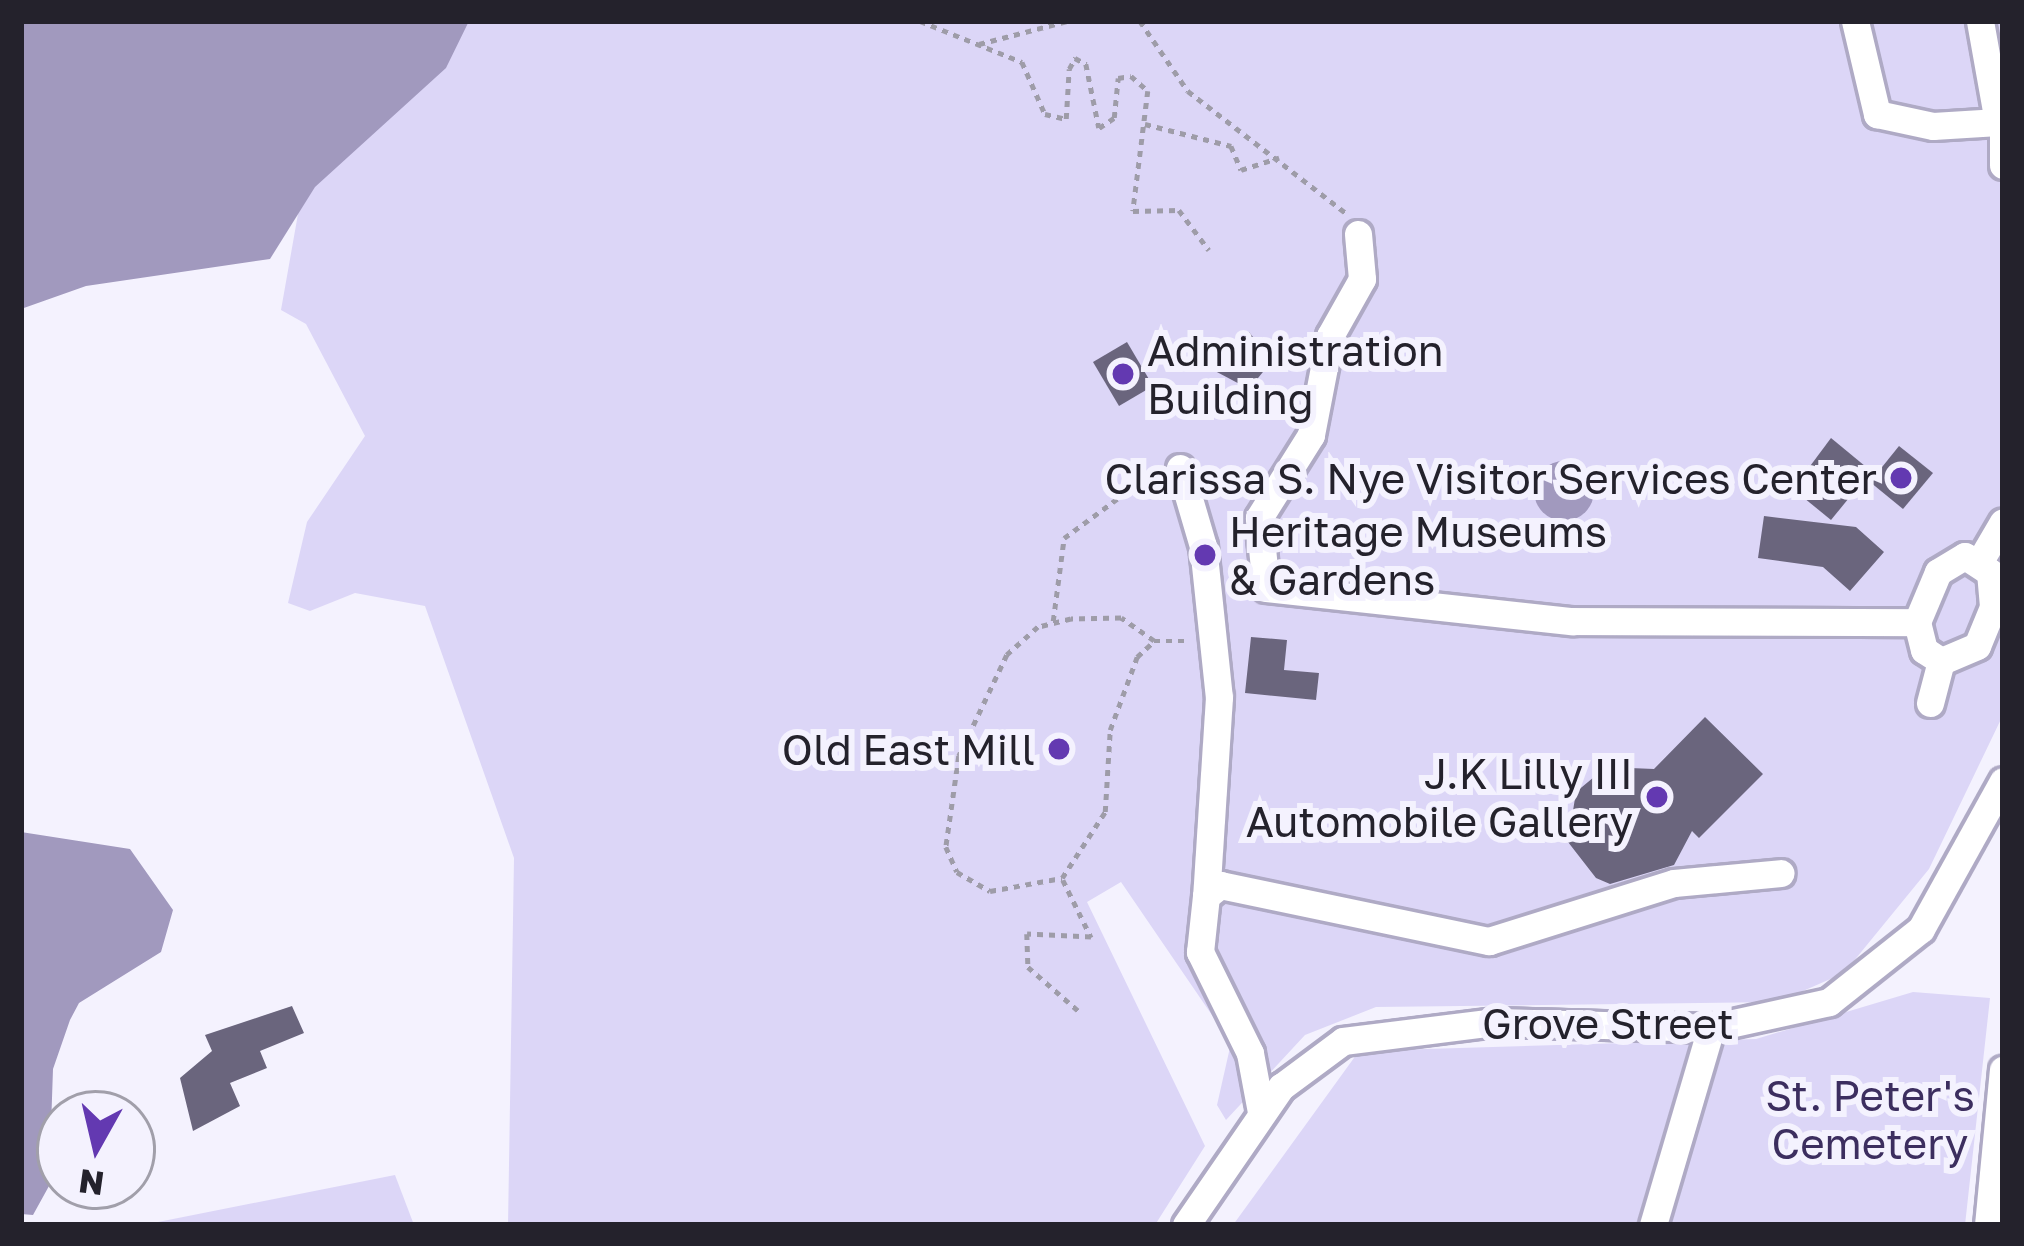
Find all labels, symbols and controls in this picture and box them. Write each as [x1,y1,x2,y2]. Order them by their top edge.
place label: Administration Building [1147,325,1443,424]
marker: Administration Building [1110,361,1136,387]
place label: Clarissa S. Nye Visitor Services Center [1105,453,1877,503]
marker: Clarissa S. Nye Visitor Services Center [1888,465,1914,491]
place label: Heritage Museums & Gardens [1229,506,1607,604]
marker: Heritage Museums & Gardens [1192,542,1218,568]
place label: Old East Mill [782,724,1035,774]
marker: Old East Mill [1046,736,1072,762]
place label: J.K Lilly III Automobile Gallery [1246,748,1633,846]
marker: J.K Lilly III Automobile Gallery [1644,784,1670,810]
street label: Grove Street [1482,998,1734,1048]
park label: St. Peter's Cemetery [1765,1070,1975,1168]
north arrow [36,1090,156,1210]
text: N [76,1162,106,1204]

